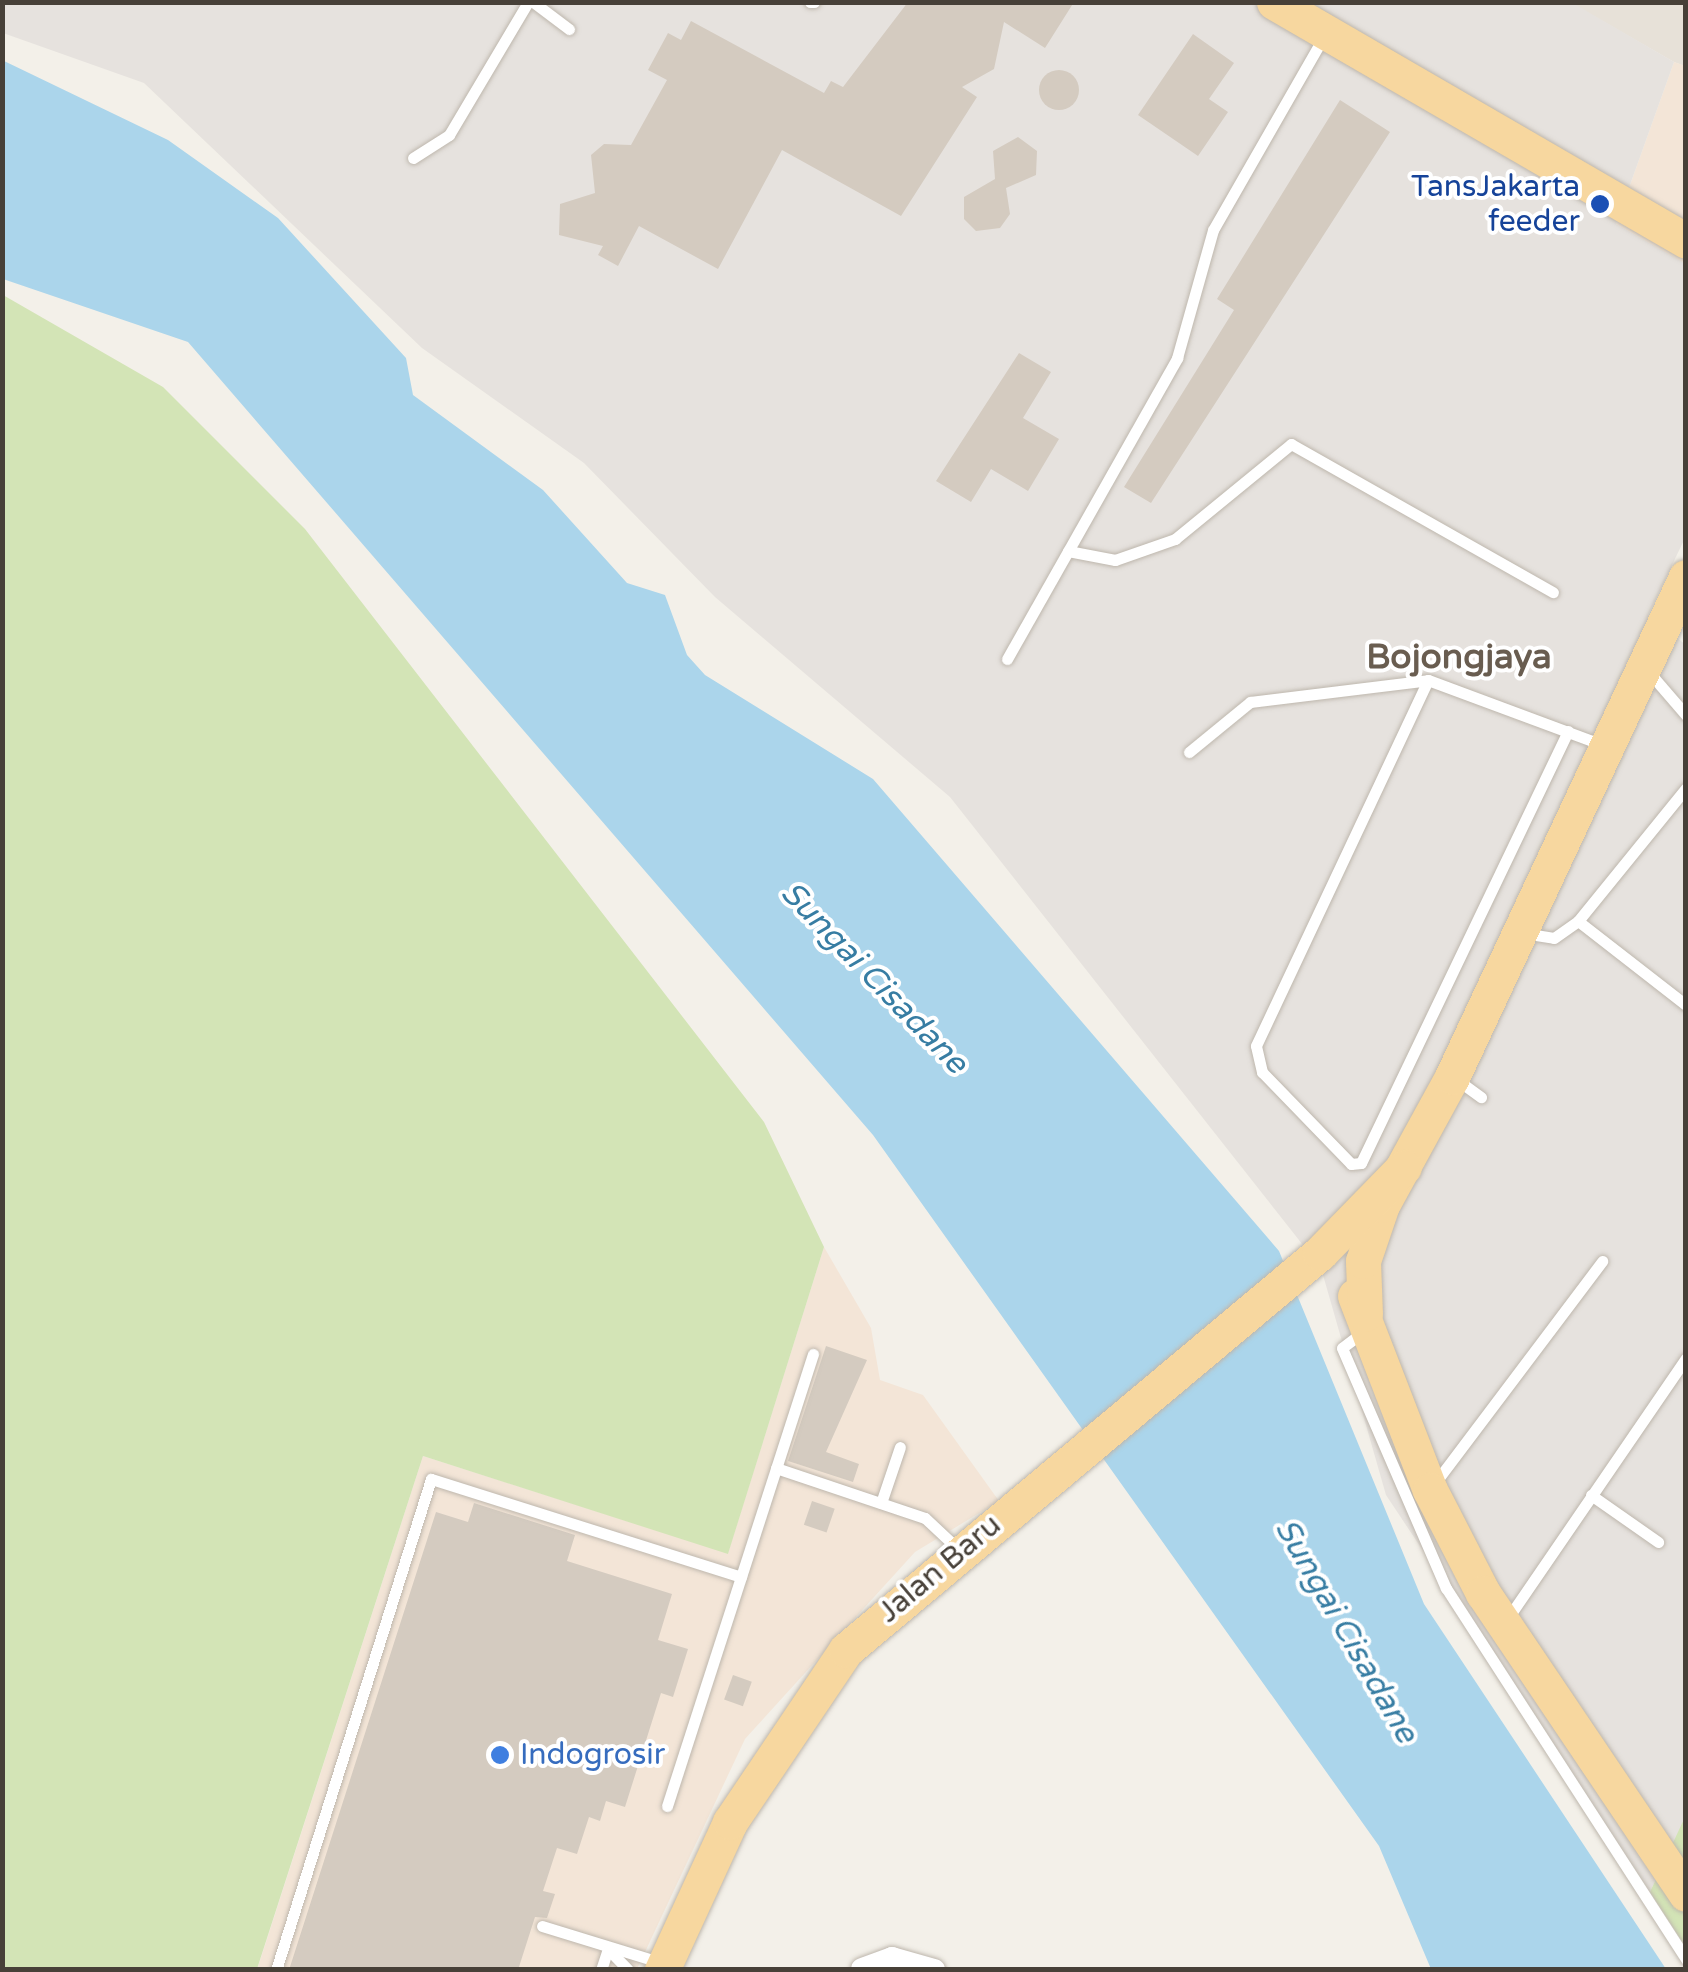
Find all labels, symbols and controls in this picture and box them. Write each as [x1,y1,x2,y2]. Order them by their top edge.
place label: TansJakarta feeder [1411,169,1580,240]
marker: TansJakarta feeder [1589,193,1611,215]
district label: Bojongjaya [1366,636,1552,678]
water label: Sungai Cisadane [773,874,975,1082]
street label: Jalan Baru [871,1507,1009,1631]
water label: Sungai Cisadane [1266,1512,1426,1750]
place label: Indogrosir [520,1737,665,1773]
marker: Indogrosir [489,1744,511,1766]

